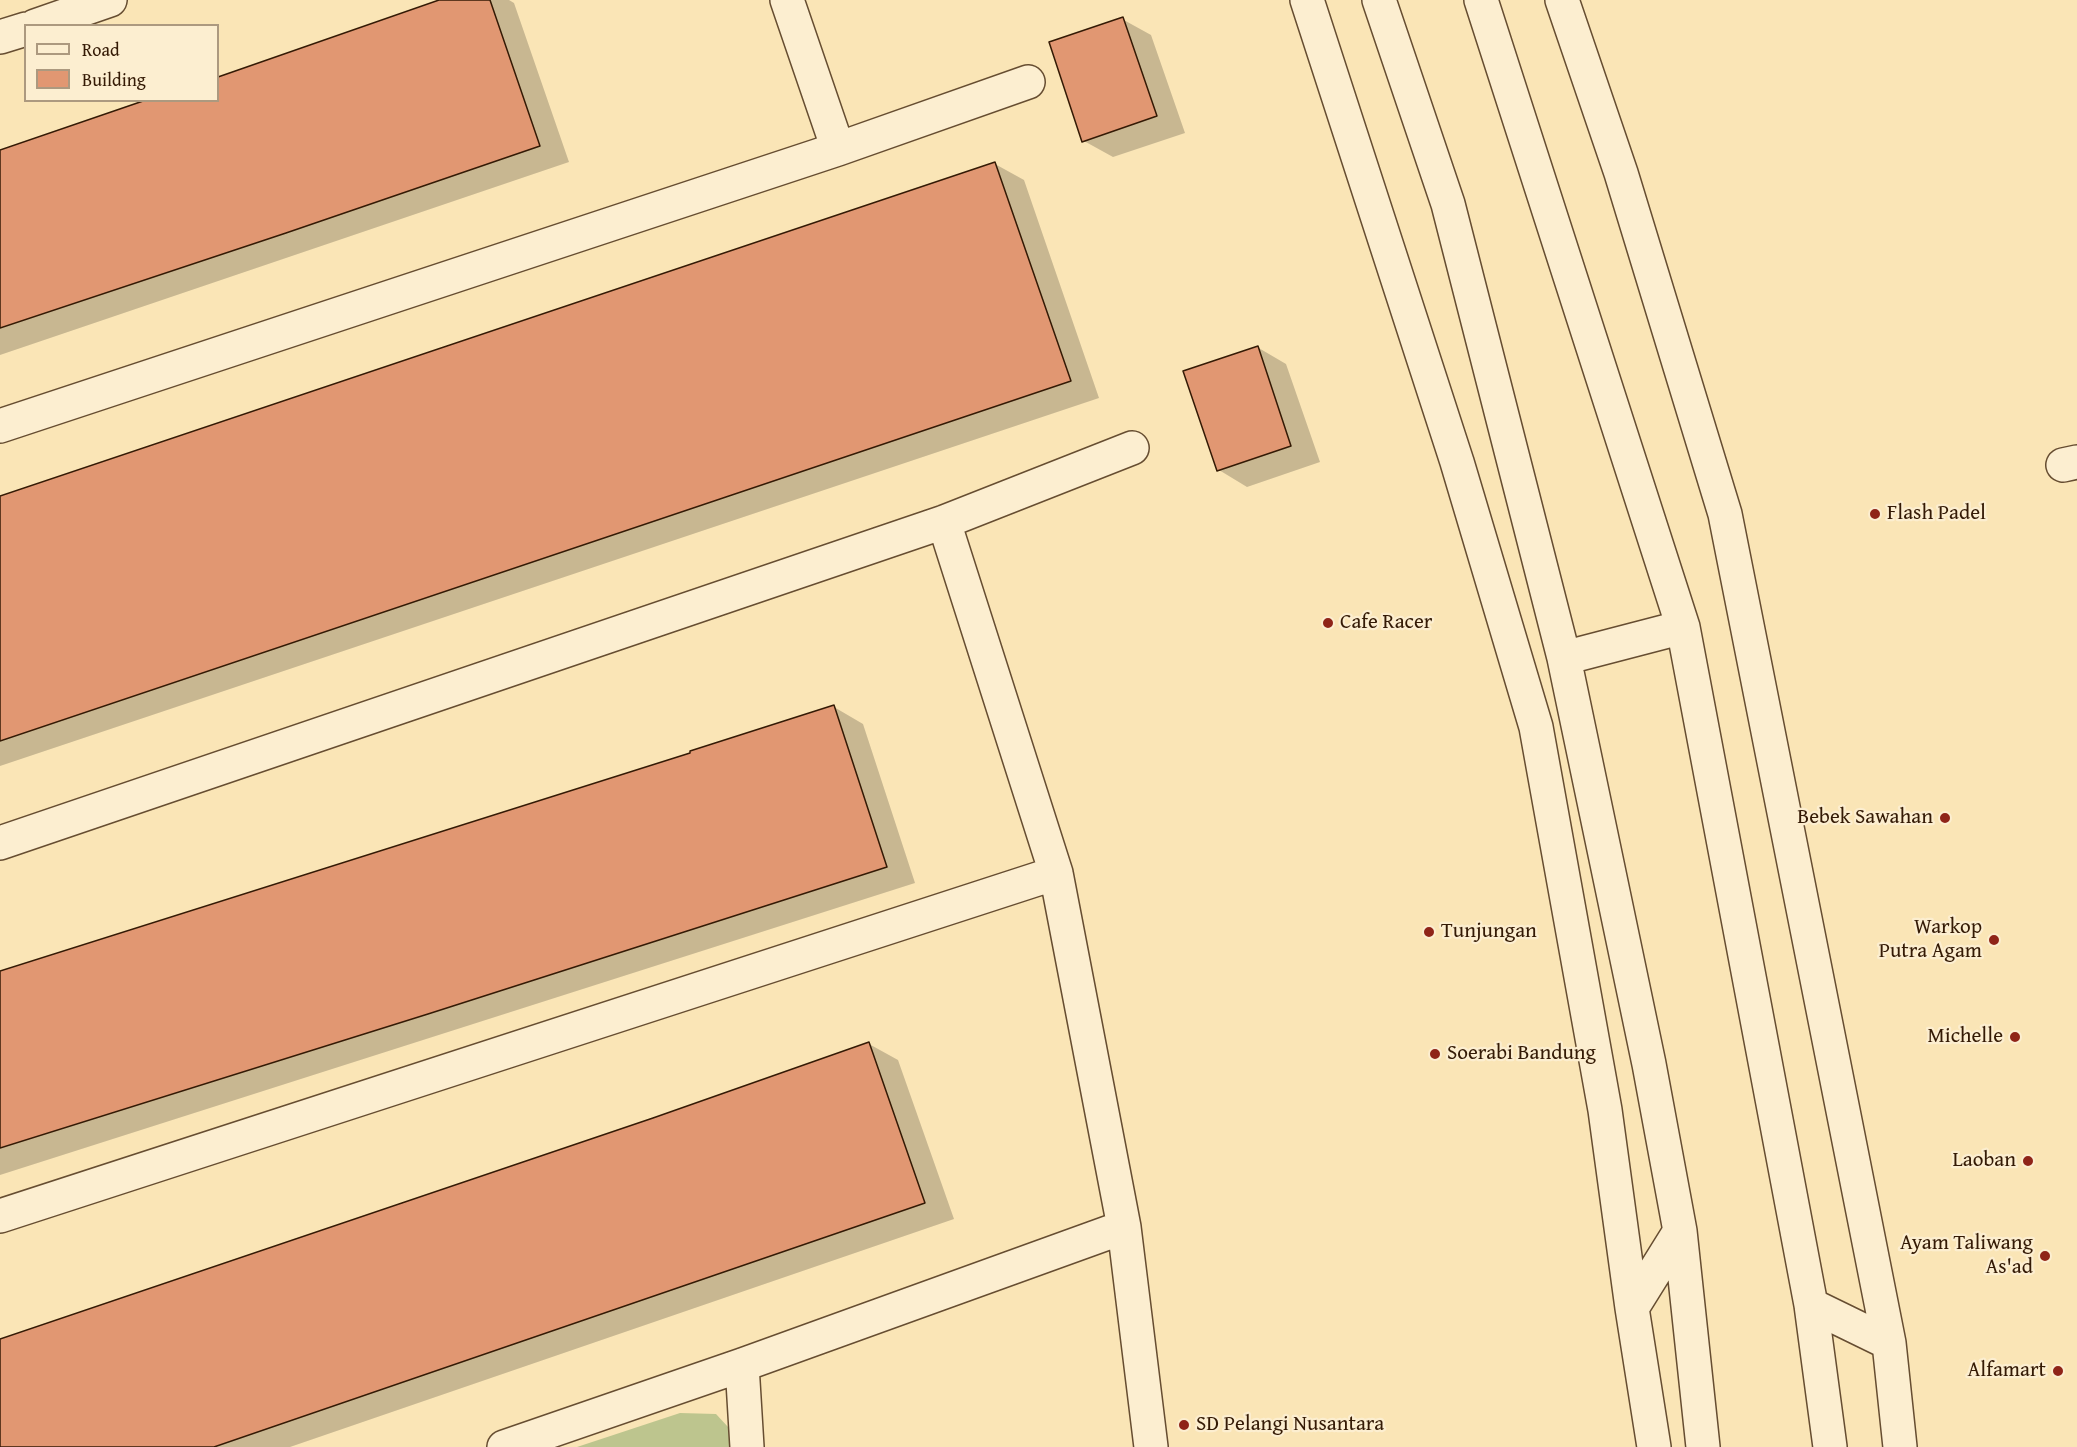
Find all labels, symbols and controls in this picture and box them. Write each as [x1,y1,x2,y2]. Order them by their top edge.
legend [24,24,219,102]
text: Road [82,36,120,63]
text: Building [82,66,146,93]
place label: Flash Padel [1887,501,1986,527]
marker: Flash Padel [1868,507,1882,521]
place label: Cafe Racer [1340,610,1432,636]
marker: Cafe Racer [1321,616,1335,630]
place label: Bebek Sawahan [1797,805,1933,831]
marker: Bebek Sawahan [1938,811,1952,825]
place label: Warkop Putra Agam [1879,915,1982,965]
place label: Tunjungan [1441,919,1537,945]
marker: Tunjungan [1422,925,1436,939]
marker: Warkop Putra Agam [1987,933,2001,947]
place label: Michelle [1928,1024,2003,1050]
marker: Michelle [2008,1030,2022,1044]
place label: Soerabi Bandung [1447,1041,1596,1067]
marker: Soerabi Bandung [1428,1047,1442,1061]
place label: Laoban [1953,1148,2016,1174]
marker: Laoban [2021,1154,2035,1168]
place label: Ayam Taliwang As'ad [1900,1231,2033,1281]
marker: Ayam Taliwang As'ad [2038,1249,2052,1263]
place label: Alfamart [1968,1358,2046,1384]
marker: Alfamart [2051,1364,2065,1378]
place label: SD Pelangi Nusantara [1196,1412,1384,1438]
marker: SD Pelangi Nusantara [1177,1418,1191,1432]

